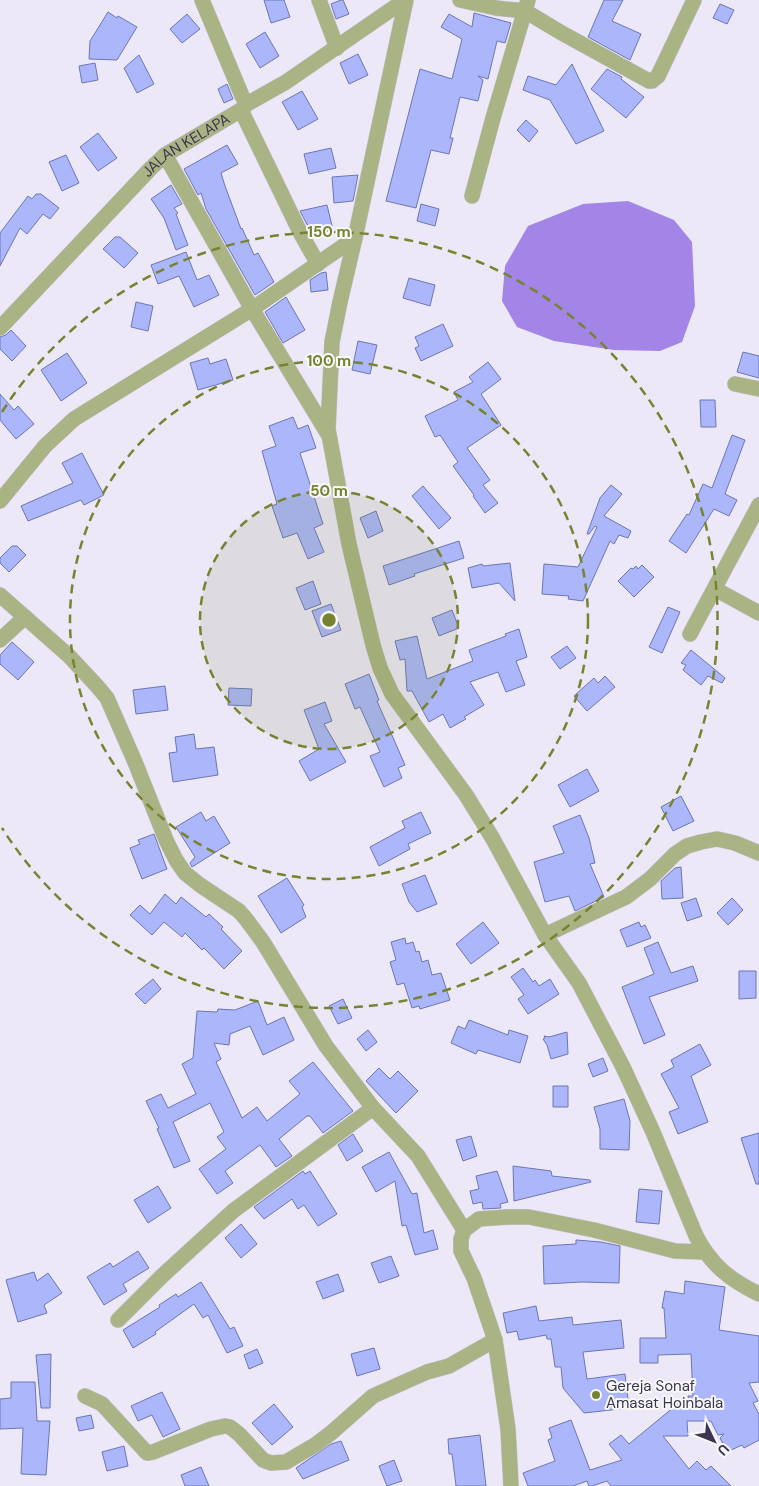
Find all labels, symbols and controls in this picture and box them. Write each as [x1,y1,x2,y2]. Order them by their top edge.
street label: JALAN KELAPA [138,109,234,181]
text: 150 m [308,222,351,242]
text: 100 m [307,351,351,371]
text: 50 m [310,481,348,501]
centre of rings [320,611,338,629]
place label: Gereja Sonaf Amasat Hoinbala [606,1376,723,1413]
marker: Gereja Sonaf Amasat Hoinbala [590,1389,602,1401]
north arrow [689,1416,739,1466]
text: U [714,1440,733,1460]

